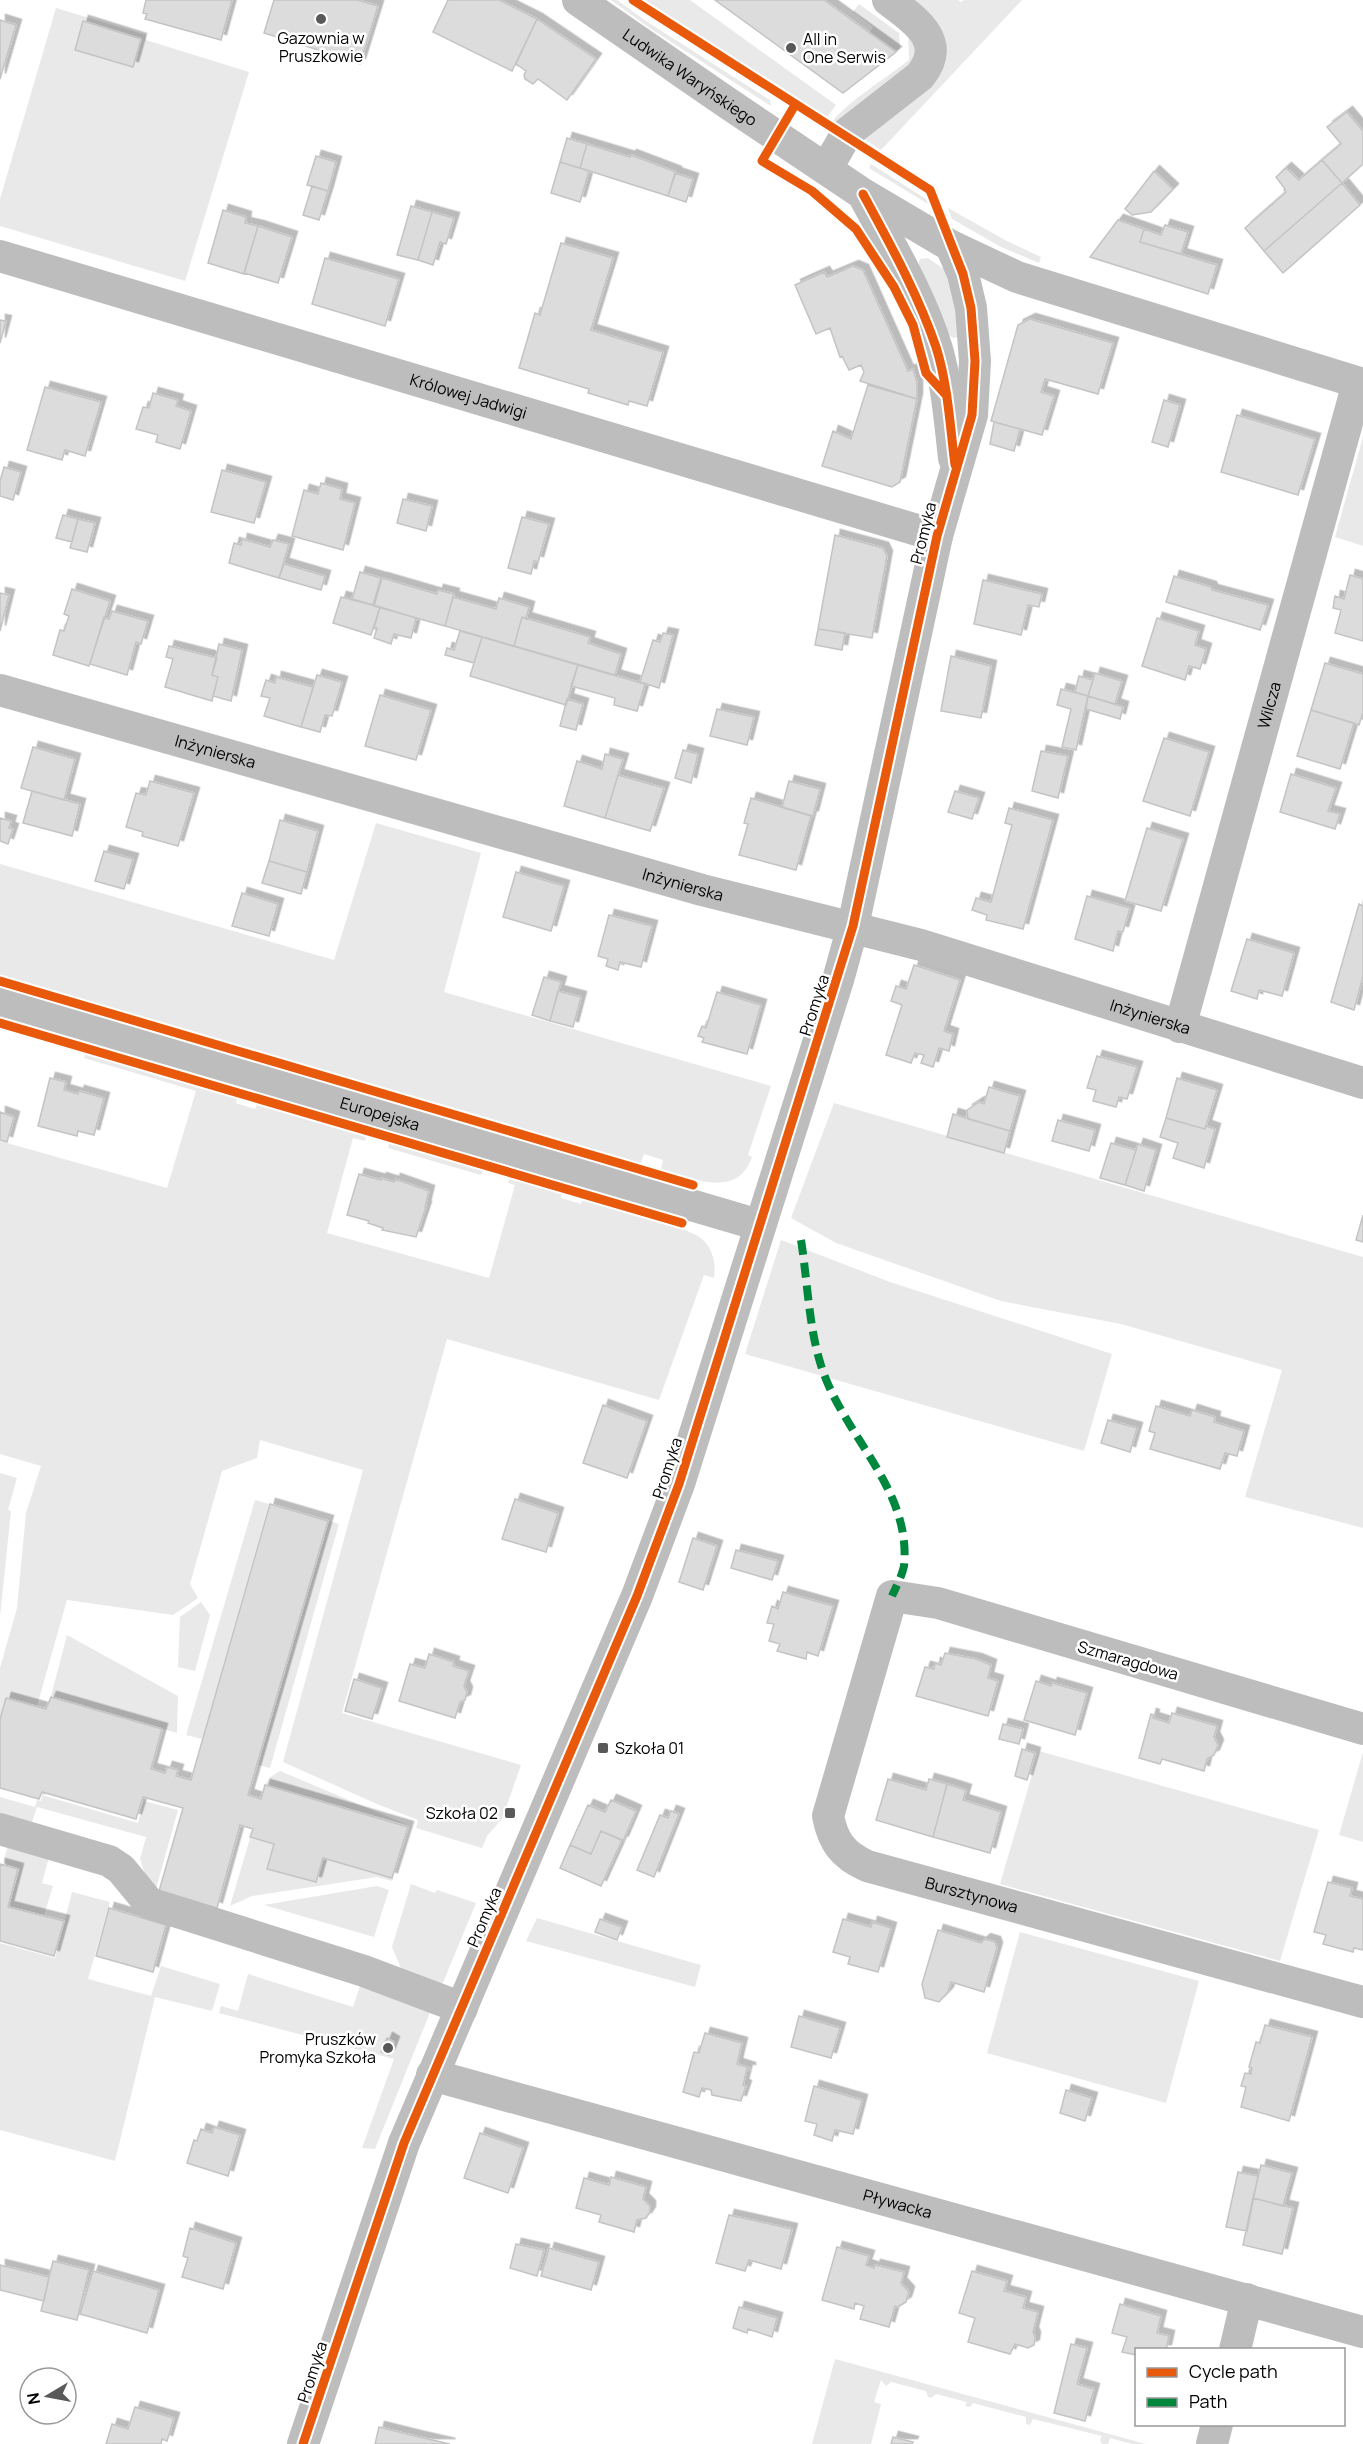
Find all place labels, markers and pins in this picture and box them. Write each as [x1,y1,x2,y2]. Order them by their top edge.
marker: Gazownia w Pruszkowie [314,12,328,26]
place label: Gazownia w Pruszkowie [277,27,365,67]
place label: All in One Serwis [803,28,886,68]
marker: All in One Serwis [784,41,798,55]
place label: Szkoła 01 [615,1737,684,1759]
marker: Szkoła 01 [596,1741,610,1755]
place label: Szkoła 02 [426,1802,498,1824]
marker: Szkoła 02 [503,1806,517,1820]
place label: Pruszków Promyka Szkoła [259,2028,376,2068]
marker: Pruszków Promyka Szkoła [381,2041,395,2055]

